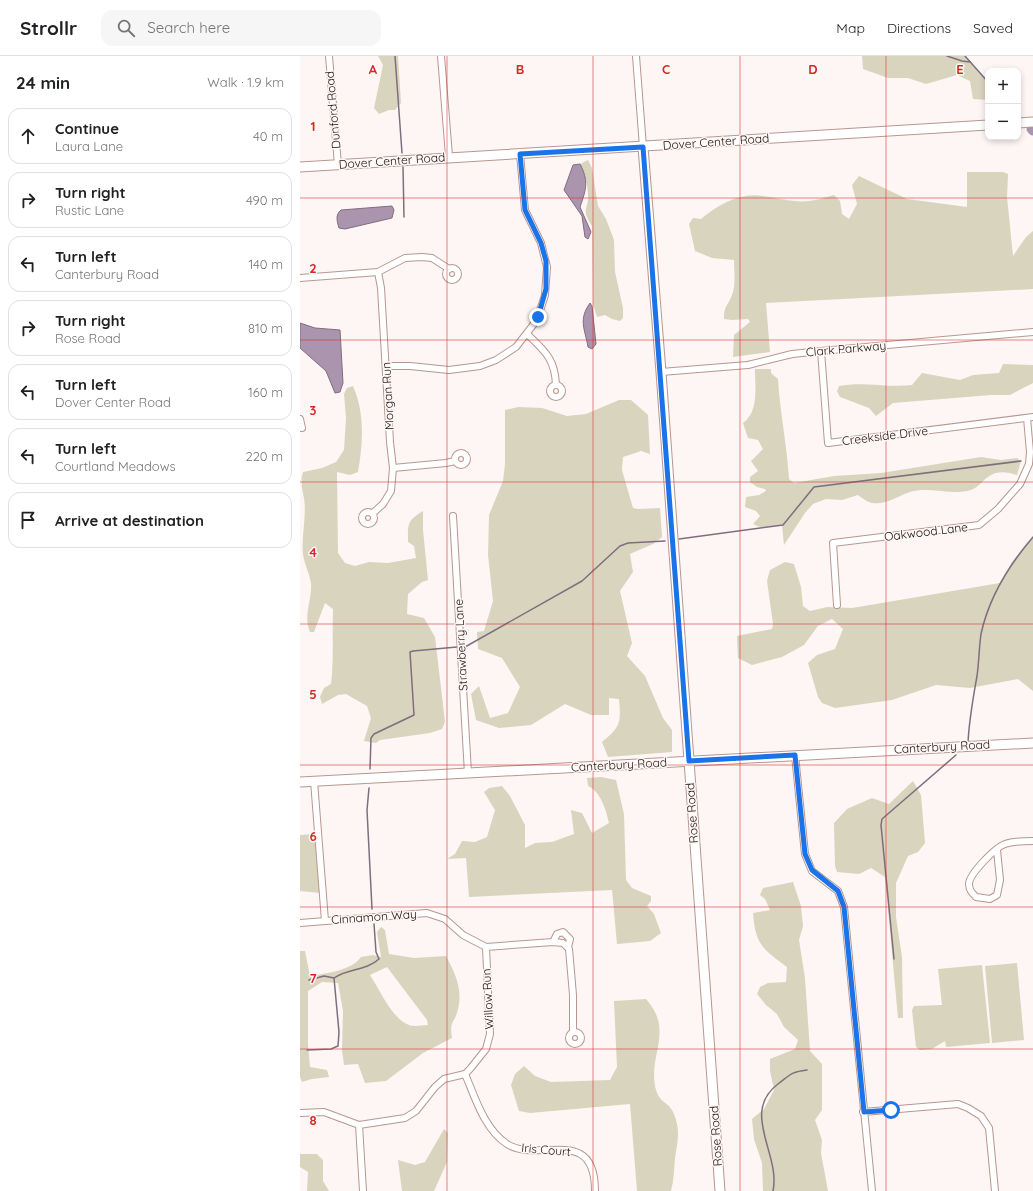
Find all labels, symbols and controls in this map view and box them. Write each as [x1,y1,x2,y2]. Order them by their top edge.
search box [101,10,381,46]
text: Strollr [20,16,77,40]
icon: search [115,17,137,39]
text: Search here [147,18,230,37]
text: Map [836,19,865,37]
text: Directions [887,19,951,37]
text: Saved [973,19,1013,37]
text: A [369,61,378,77]
text: B [516,61,524,77]
text: C [662,61,670,77]
text: D [808,61,818,77]
text: E [956,61,964,77]
map controls [985,68,1021,140]
button: + [985,68,1021,104]
street label: Dunford Road [322,70,343,150]
text: 24 min [16,72,70,93]
text: Walk · 1.9 km [207,74,284,90]
button: − [985,104,1021,140]
text: 1 [310,118,316,134]
text: Continue [55,119,119,138]
icon: ahead [17,125,39,147]
text: 40 m [253,128,283,144]
street label: Dover Center Road [662,130,770,153]
text: Laura Lane [55,138,123,154]
street label: Dover Center Road [338,149,446,172]
text: Turn right [55,183,126,202]
icon: right [17,189,39,211]
text: 490 m [246,192,283,208]
text: Rustic Lane [55,202,124,218]
text: Turn left [55,247,117,266]
icon: left [17,253,39,275]
text: 140 m [248,256,283,272]
text: 2 [309,260,317,276]
text: Canterbury Road [55,266,159,282]
route end [529,308,547,326]
text: Turn right [55,311,126,330]
icon: right [17,317,39,339]
text: 810 m [248,320,283,336]
text: Rose Road [55,330,121,346]
street label: Clark Parkway [805,338,887,359]
street label: Morgan Run [378,362,397,430]
text: Turn left [55,375,117,394]
icon: left [17,381,39,403]
text: 160 m [248,384,283,400]
text: Dover Center Road [55,394,171,410]
text: 3 [310,402,317,418]
street label: Creekside Drive [841,423,929,448]
text: Turn left [55,439,117,458]
icon: left [17,445,39,467]
text: 220 m [245,448,283,464]
text: Courtland Meadows [55,458,176,474]
icon: arrive [17,509,39,531]
text: Arrive at destination [55,511,204,530]
street label: Oakwood Lane [883,519,969,544]
text: 4 [309,544,317,560]
street label: Strawberry Lane [451,598,470,691]
text: 5 [309,686,317,702]
street label: Canterbury Road [894,736,990,757]
street label: Canterbury Road [571,754,667,775]
street label: Rose Road [682,782,701,844]
text: 6 [309,828,317,844]
street label: Cinnamon Way [331,906,417,927]
street label: Willow Run [478,968,497,1030]
text: 7 [309,970,317,986]
route start [882,1101,900,1119]
street label: Rose Road [706,1105,725,1167]
text: 8 [309,1112,317,1128]
street label: Iris Court [521,1140,571,1159]

